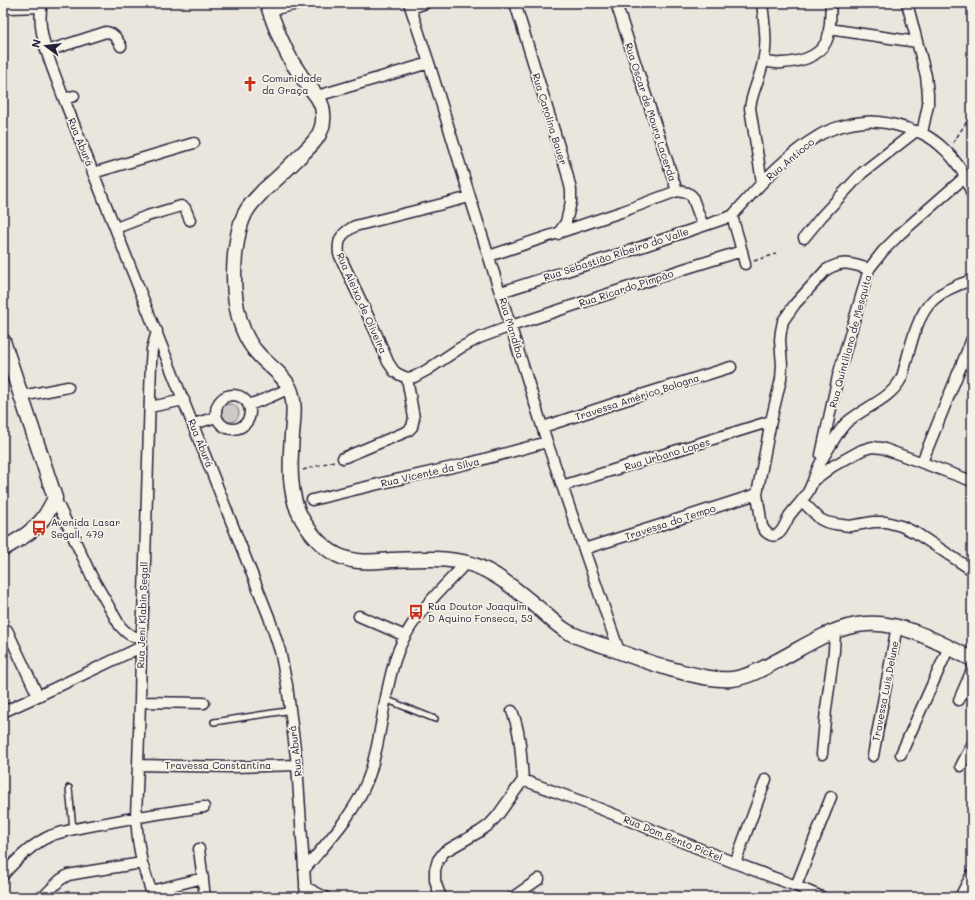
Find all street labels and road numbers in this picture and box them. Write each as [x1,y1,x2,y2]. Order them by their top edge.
street label: Rua Oscar de Moura Lacerda [622,41,680,183]
street label: Rua Carolina Bauer [529,71,571,167]
street label: Rua Aburá [65,116,97,168]
street label: Rua Antioco [763,135,817,183]
street label: Rua Sebastião Ribeiro do Valle [542,224,690,284]
street label: Rua Aleixo de Oliveira [333,250,391,356]
street label: Rua Ricardo Pimpão [577,266,675,310]
street label: Rua Quintiliano de Mesquita [825,273,875,409]
street label: Rua Mandiba [496,296,528,360]
street label: Travessa Américo Bologna [573,370,701,424]
street label: Rua Aburá [185,417,217,469]
street label: Rua Urbano Lopes [623,434,712,474]
street label: Rua Vicente da Silva [379,454,481,490]
street label: Travessa do Tempo [623,501,717,543]
street label: Rua Jeni Klabin Segall [133,561,151,669]
street label: Travessa Luís Delune [868,640,902,742]
street label: Rua Aburá [285,725,305,777]
street label: Travessa Constantina [165,758,271,772]
street label: Rua Dom Bento Pickel [621,812,725,864]

